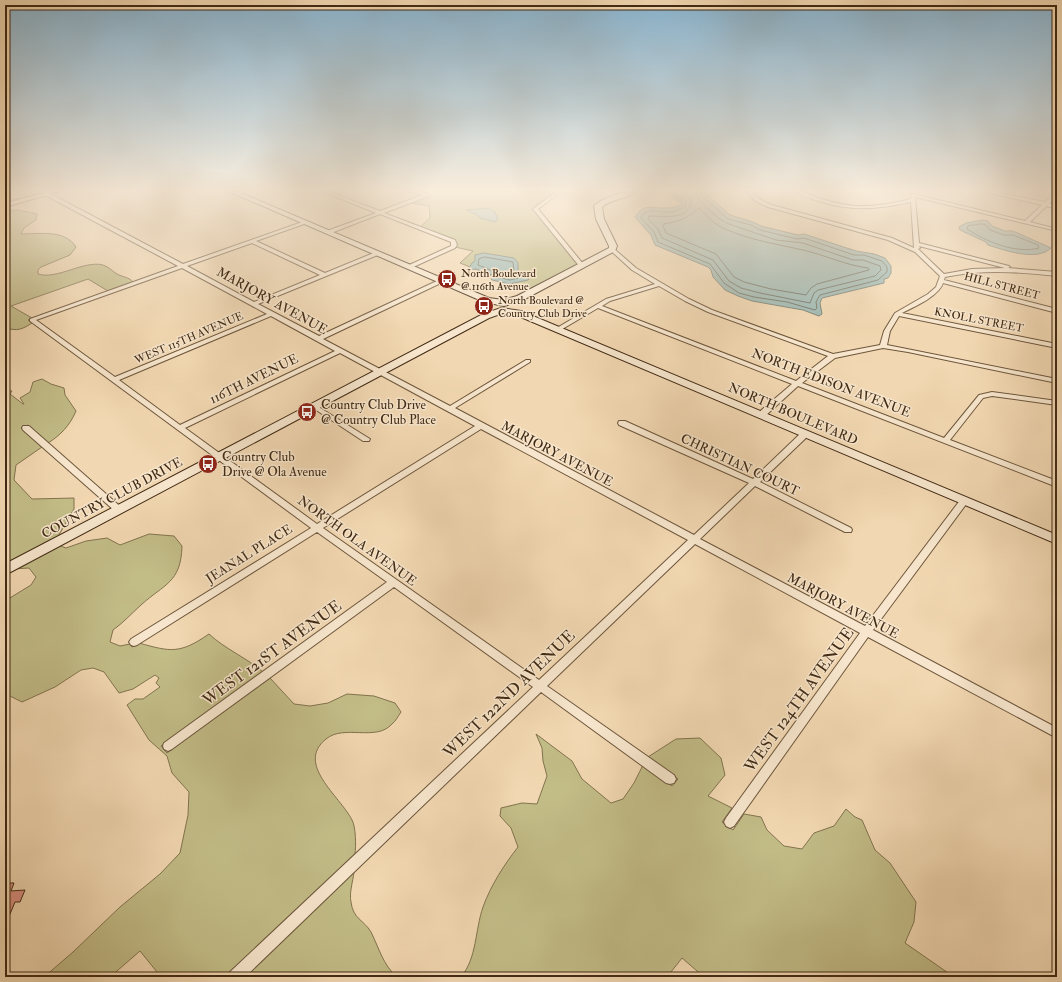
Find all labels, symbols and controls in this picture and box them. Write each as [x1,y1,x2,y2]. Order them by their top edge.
street label: MARJORY AVENUE [214,264,330,338]
place label: North Boulevard @ 116th Avenue [461,267,536,293]
bus stop icon: North Boulevard @ 116th Avenue [436,268,458,290]
street label: HILL STREET [963,270,1042,303]
place label: North Boulevard @ Country Club Drive [498,294,587,321]
bus stop icon: North Boulevard @ Country Club Drive [473,295,495,317]
street label: KNOLL STREET [933,305,1026,335]
street label: WEST 115TH AVENUE [132,309,245,367]
street label: NORTH EDISON AVENUE [749,345,913,421]
street label: 116TH AVENUE [207,351,301,407]
street label: NORTH BOULEVARD [726,379,860,449]
place label: Country Club Drive @ Country Club Place [321,397,436,429]
bus stop icon: Country Club Drive @ Country Club Place [296,401,318,423]
street label: MARJORY AVENUE [498,418,616,490]
street label: CHRISTIAN COURT [678,430,802,500]
place label: Country Club Drive @ Ola Avenue [222,449,327,480]
bus stop icon: Country Club Drive @ Ola Avenue [197,453,219,475]
street label: COUNTRY CLUB DRIVE [39,454,185,542]
street label: NORTH OLA AVENUE [294,492,420,590]
street label: JEANAL PLACE [202,521,295,588]
street label: MARJORY AVENUE [784,570,902,642]
street label: WEST 121ST AVENUE [198,596,345,711]
street label: WEST 124TH AVENUE [739,624,858,777]
street label: WEST 122ND AVENUE [438,626,579,763]

